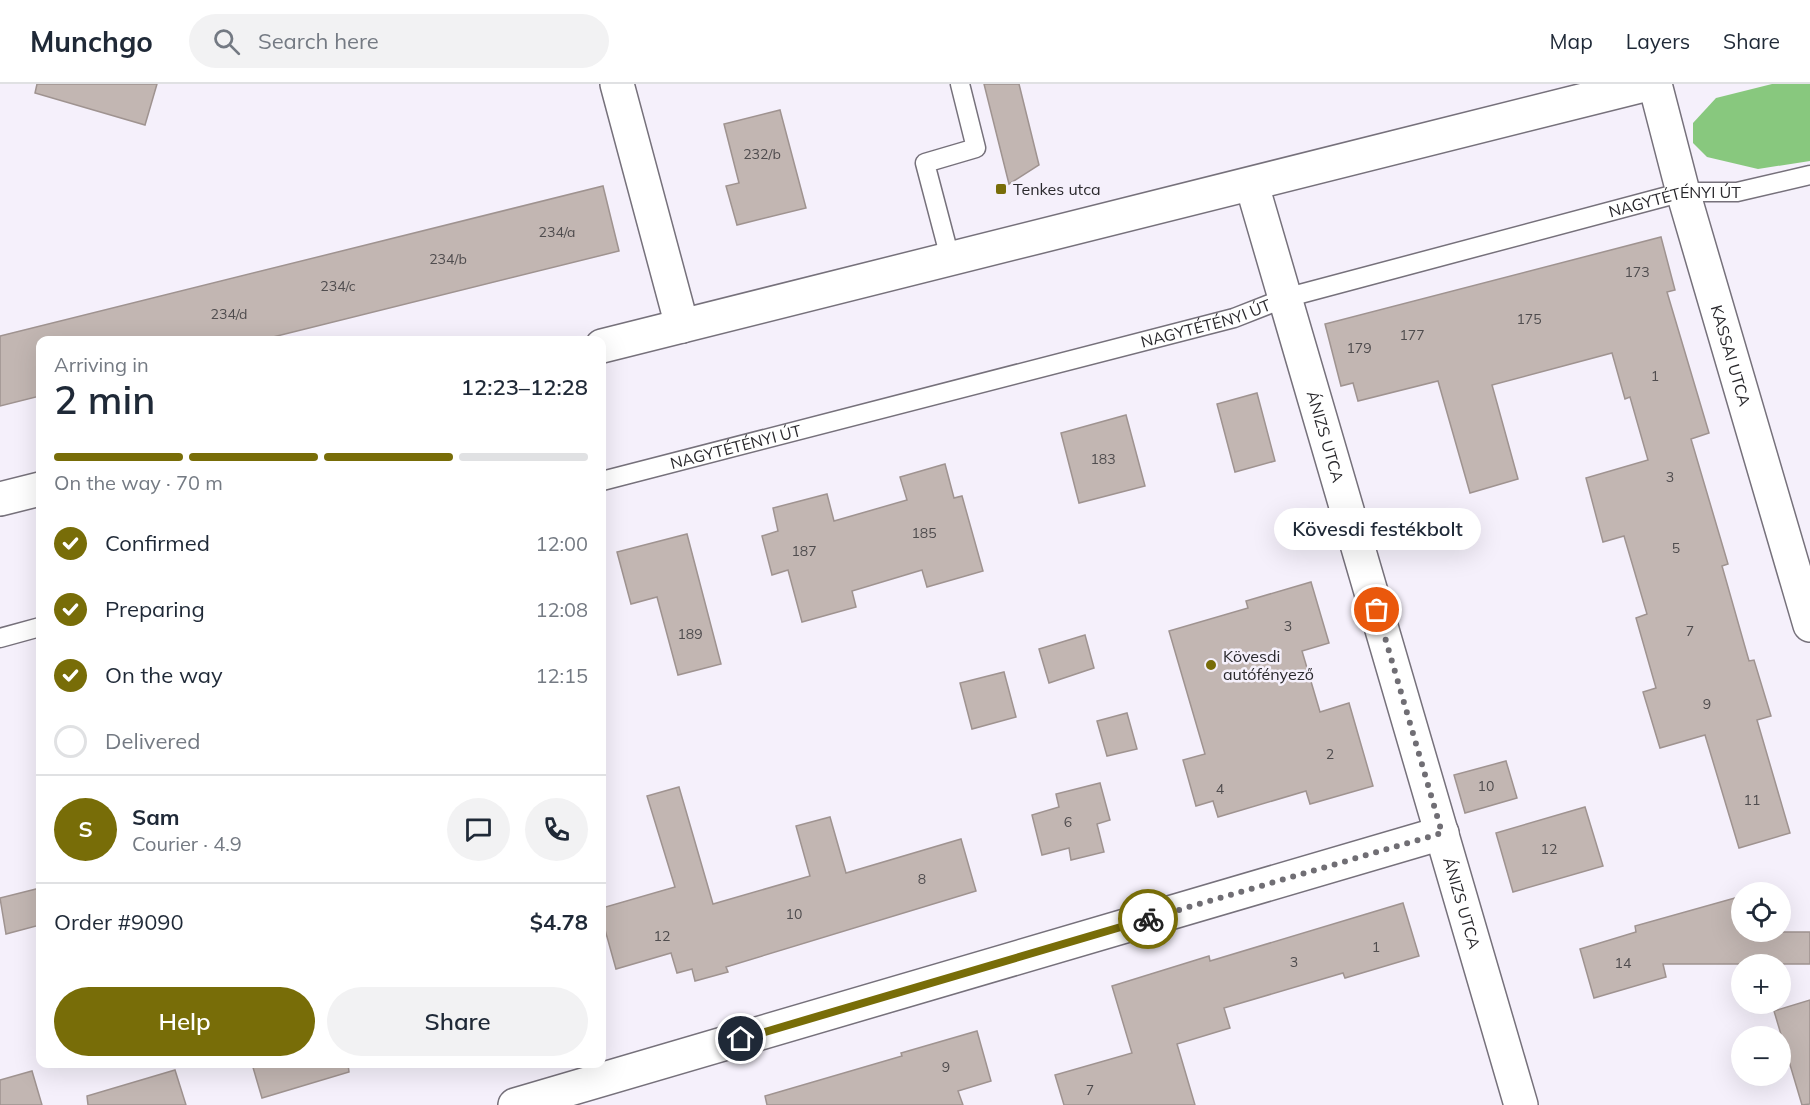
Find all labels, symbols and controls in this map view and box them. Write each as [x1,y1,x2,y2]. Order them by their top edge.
search box [189,14,609,68]
text: Munchgo [30,24,153,59]
icon: search [210,25,243,58]
text: Search here [258,27,379,55]
text: Map [1550,28,1593,54]
text: Layers [1626,28,1690,54]
text: Share [1723,28,1780,54]
house number: 232/b [743,145,781,163]
place label: Tenkes utca [1013,179,1101,199]
marker: Tenkes utca [994,182,1008,196]
street label: NAGYTÉTÉNYI ÚT [1606,182,1741,221]
house number: 234/a [539,223,575,241]
house number: 234/b [429,250,467,268]
house number: 173 [1624,263,1650,281]
house number: 234/c [320,277,356,295]
street label: NAGYTÉTÉNYI ÚT [1139,294,1274,352]
street label: KASSAI UTCA [1707,303,1755,409]
house number: 234/d [211,305,247,323]
house number: 175 [1516,310,1542,328]
house number: 177 [1399,326,1425,344]
house number: 179 [1346,339,1372,357]
text: Arriving in [54,352,149,377]
house number: 1 [1651,367,1659,385]
text: 12:23–12:28 [461,373,588,401]
text: 2 min [54,375,155,424]
street label: ÁNIZS UTCA [1303,388,1348,485]
street label: NAGYTÉTÉNYI ÚT [668,420,804,473]
house number: 183 [1090,450,1116,468]
house number: 3 [1666,468,1674,486]
text: On the way · 70 m [54,470,223,495]
callout: Kövesdi festékbolt [1274,508,1480,550]
text: Kövesdi festékbolt [1292,516,1463,541]
house number: 185 [911,524,937,542]
icon: check [54,527,87,560]
text: Confirmed [105,529,210,557]
text: 12:00 [535,531,588,556]
house number: 5 [1672,539,1680,557]
house number: 187 [791,542,817,560]
pin [1351,584,1402,635]
icon: check [54,593,87,626]
icon: bag [1360,593,1393,626]
text: Preparing [105,595,205,623]
text: 12:08 [535,597,588,622]
house number: 3 [1284,617,1292,635]
house number: 7 [1686,622,1694,640]
house number: 189 [677,625,703,643]
place label: Kövesdi autófényező [1223,646,1314,684]
marker: Kövesdi autófényező [1204,658,1218,672]
icon: check [54,659,87,692]
text: On the way [105,661,223,689]
text: 12:15 [535,663,588,688]
house number: 9 [1703,695,1711,713]
text: Delivered [105,727,200,755]
house number: 2 [1326,745,1334,763]
house number: 10 [1478,777,1494,795]
house number: 4 [1216,780,1225,798]
house number: 11 [1744,791,1760,809]
button: chat [447,798,510,861]
button: phone [525,798,588,861]
text: Sam [132,803,180,831]
house number: 6 [1064,813,1072,831]
text: S [78,815,93,843]
text: Courier · 4.9 [132,831,242,856]
house number: 12 [1541,840,1557,858]
street label: ÁNIZS UTCA [1439,855,1485,951]
house number: 8 [918,870,926,888]
map controls [1731,882,1791,1086]
button: locate [1731,882,1791,942]
courier [1118,889,1178,949]
icon: bike [1132,903,1165,936]
house number: 10 [786,905,802,923]
text: Order #9090 [54,908,184,936]
text: $4.78 [530,908,588,936]
house number: 12 [654,927,670,945]
house number: 1 [1372,938,1380,956]
house number: 3 [1290,953,1298,971]
house number: 14 [1615,954,1632,972]
button: + [1731,954,1791,1014]
button: Help [54,987,315,1056]
button: Share [327,987,588,1056]
pin [715,1013,766,1064]
icon: home [724,1022,757,1055]
button: − [1731,1026,1791,1086]
house number: 9 [942,1058,950,1076]
house number: 7 [1086,1081,1094,1099]

